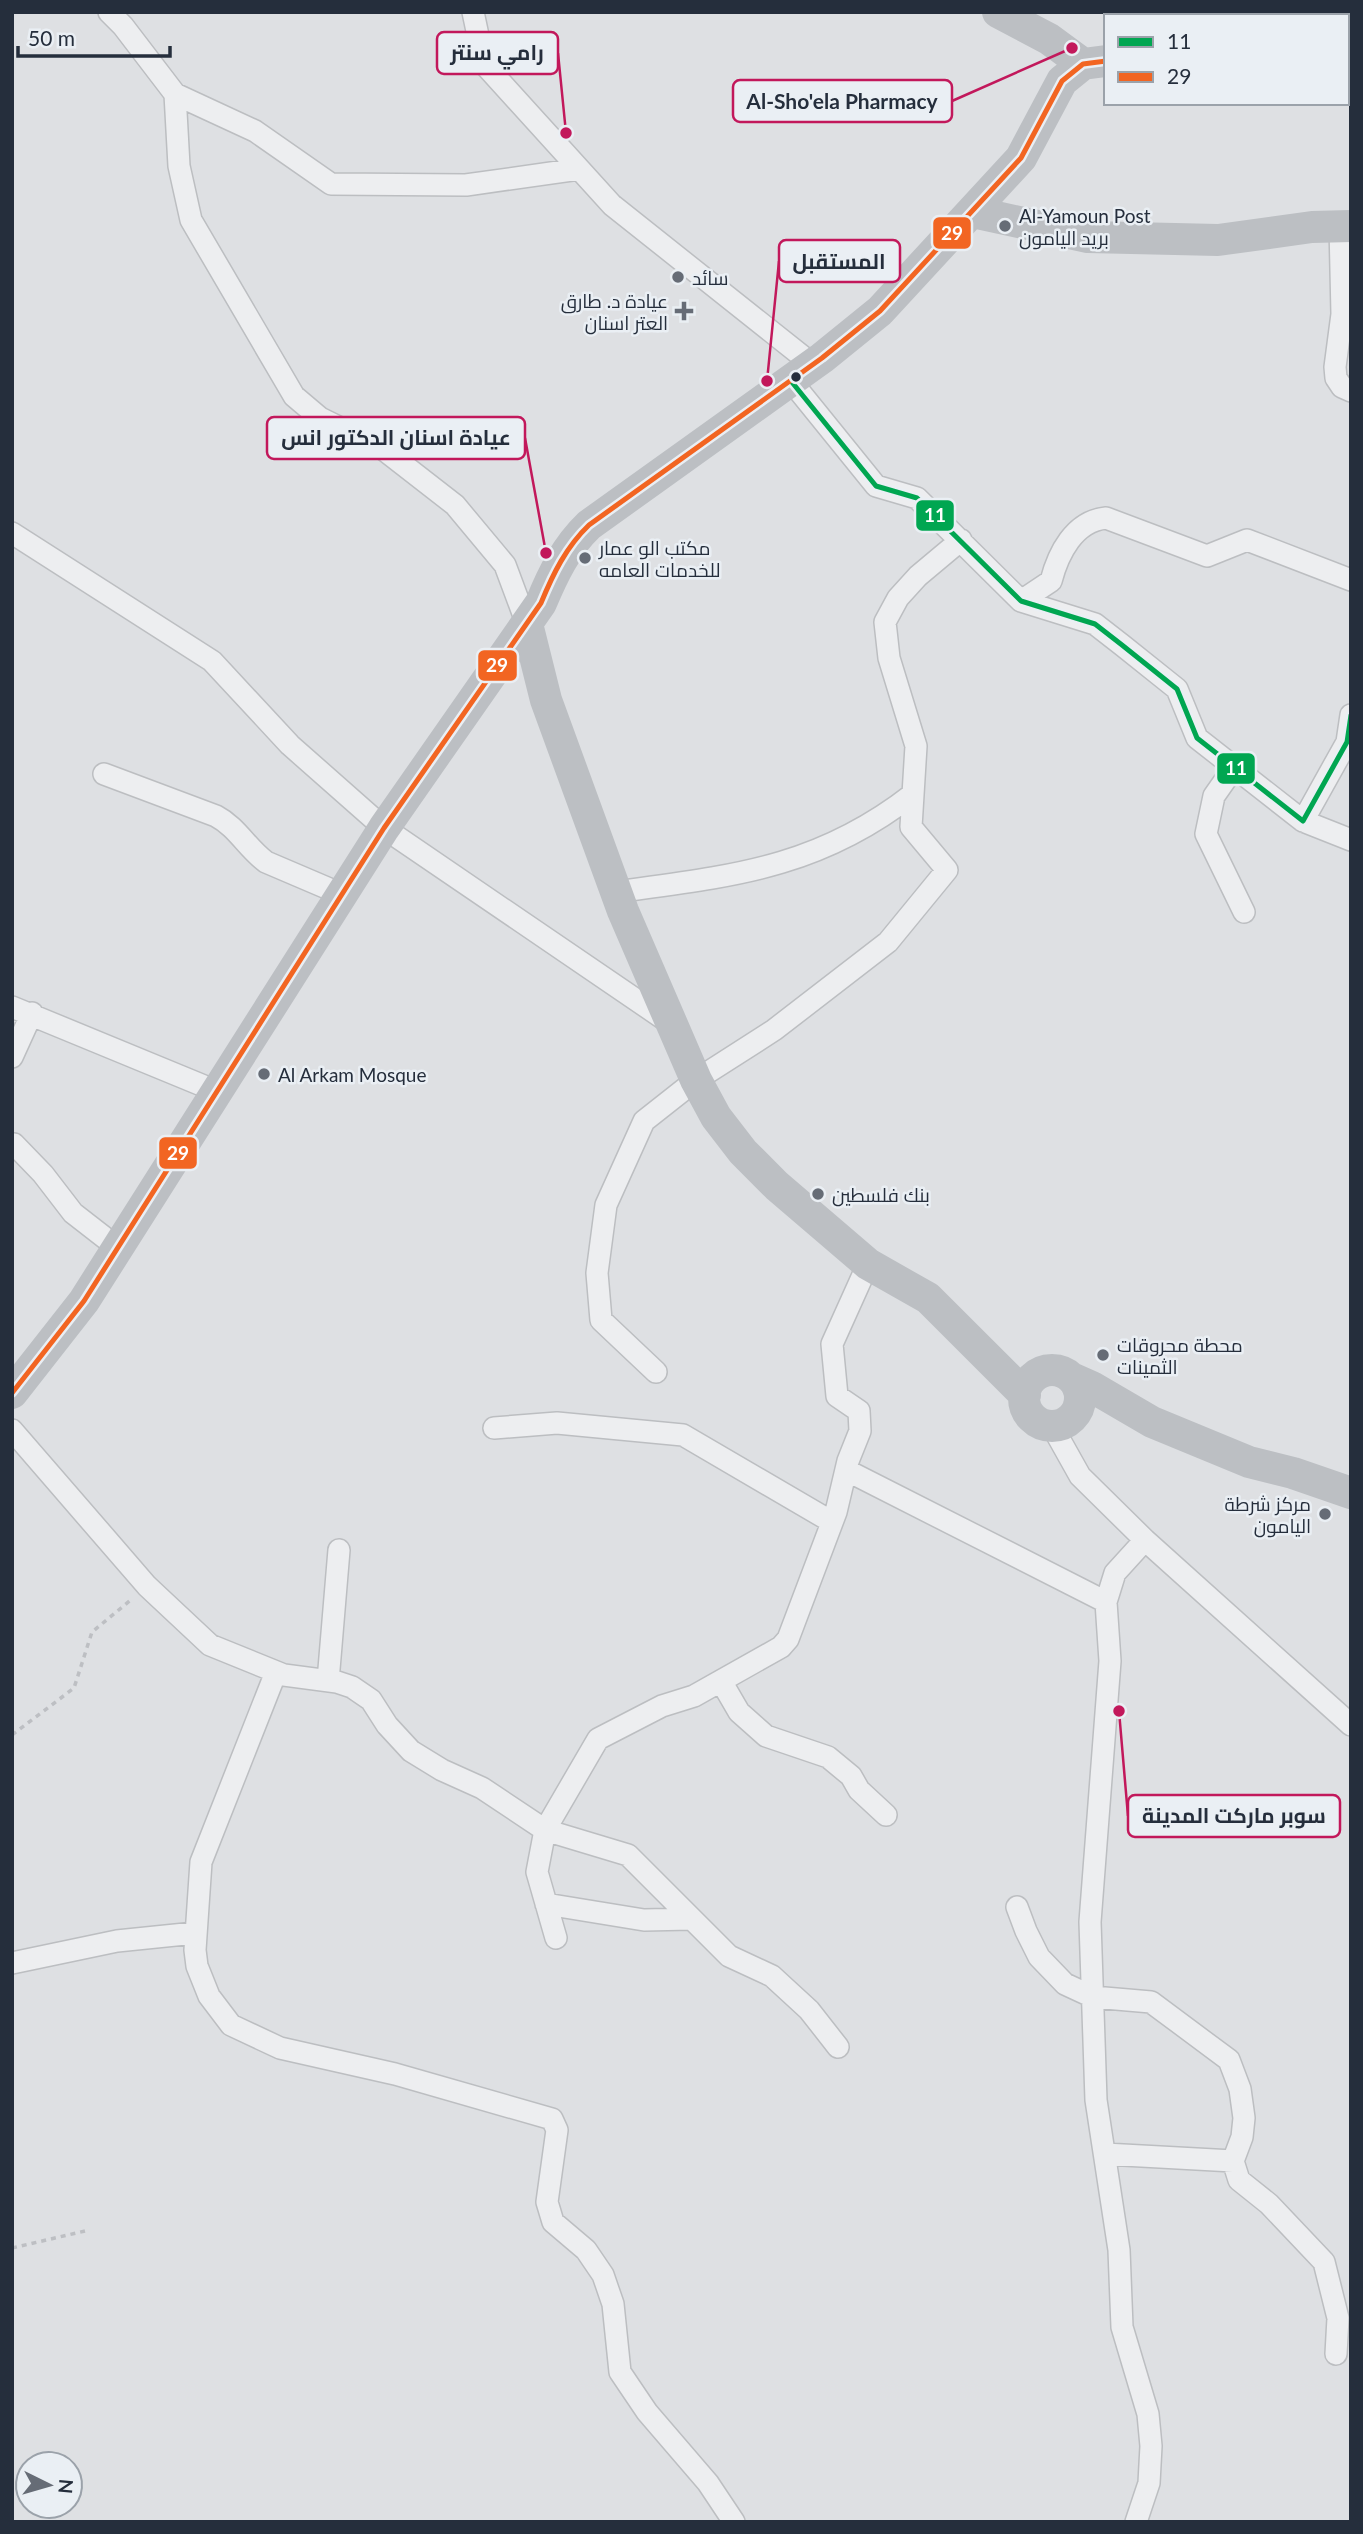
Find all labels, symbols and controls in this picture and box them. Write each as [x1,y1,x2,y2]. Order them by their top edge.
scale bar [18,14,170,58]
legend [1104,14,1349,105]
text: 50 m [28,25,75,50]
text: 11 [1167,28,1191,53]
callout: رامي سنتر [437,32,558,74]
text: رامي سنتر [449,39,544,70]
text: 29 [1167,63,1191,88]
callout: Al-Sho'ela Pharmacy [733,80,952,122]
text: Al-Sho'ela Pharmacy [745,88,939,113]
place label: Al-Yamoun Post بريد اليامون [1019,204,1151,250]
line badge: 29 [932,216,972,250]
marker: Al-Yamoun Post بريد اليامون [997,218,1013,234]
text: 29 [941,221,963,244]
callout: المستقبل [779,240,900,282]
text: المستقبل [792,248,886,274]
place label: سائد [692,266,729,289]
marker: سائد [670,269,686,285]
place label: عيادة د. طارق العتر اسنان [561,289,668,335]
marker: عيادة د. طارق العتر اسنان [674,301,694,321]
unlabelled marker [789,370,803,384]
callout: عيادة اسنان الدكتور انس [267,417,525,459]
text: عيادة اسنان الدكتور انس [281,424,511,451]
line badge: 11 [915,499,955,532]
text: 11 [924,503,946,526]
place label: مكتب الو عمار للخدمات العامه [598,536,721,581]
marker: مكتب الو عمار للخدمات العامه [577,550,593,566]
line badge: 29 [477,649,518,682]
text: 29 [486,653,508,676]
line badge: 11 [1216,752,1256,785]
text: 11 [1225,756,1247,779]
place label: Al Arkam Mosque [278,1063,426,1086]
marker: Al Arkam Mosque [256,1066,272,1082]
line badge: 29 [158,1136,198,1170]
text: 29 [167,1141,189,1164]
place label: بنك فلسطين [832,1183,930,1207]
marker: بنك فلسطين [810,1186,826,1202]
place label: محطة محروقات الثمينات [1117,1333,1243,1378]
marker: محطة محروقات الثمينات [1095,1347,1111,1363]
place label: مركز شرطة اليامون [1224,1492,1311,1538]
marker: مركز شرطة اليامون [1317,1506,1333,1522]
callout: سوبر ماركت المدينة [1128,1795,1340,1837]
text: سوبر ماركت المدينة [1142,1802,1326,1829]
north arrow [14,2450,84,2520]
text: N [54,2478,79,2495]

